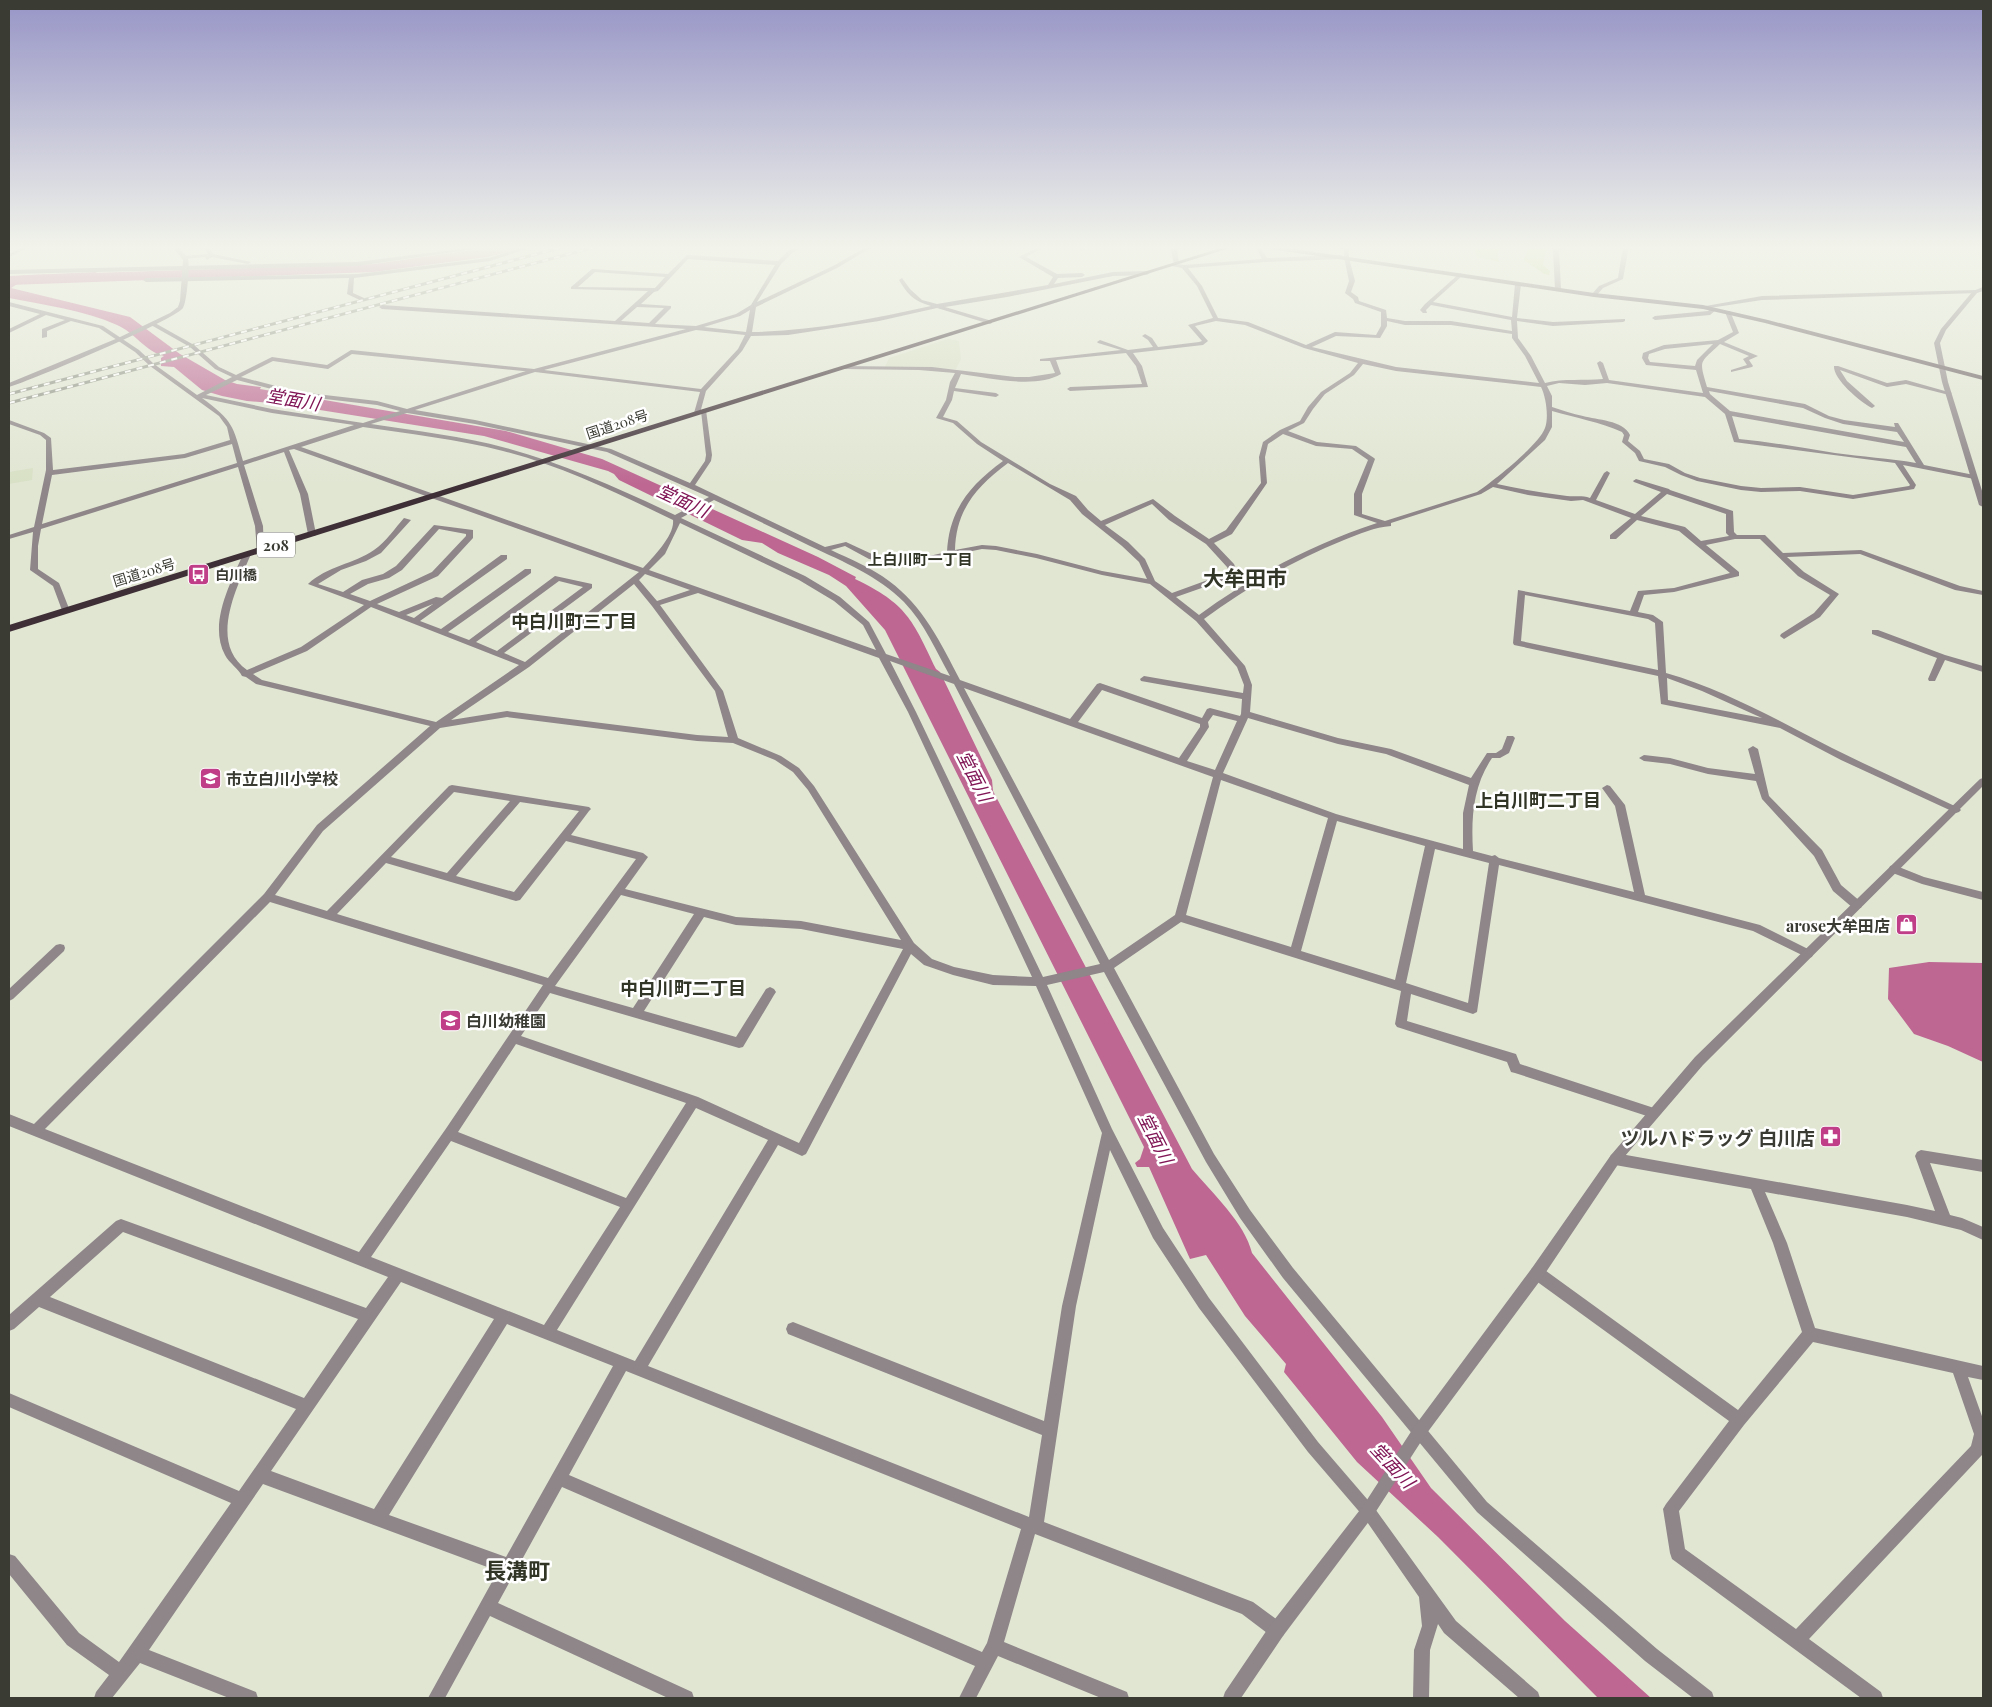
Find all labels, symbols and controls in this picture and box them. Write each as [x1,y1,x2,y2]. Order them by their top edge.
water label: 堂面川 [264,382,324,416]
street label: 国道208号 [583,405,651,443]
water label: 堂面川 [653,478,714,523]
road number: 208 [257,532,295,558]
district label: 上白川町一丁目 [867,549,973,569]
street label: 国道208号 [110,554,178,590]
bus stop icon: 白川橋 [187,562,211,586]
district label: 大牟田市 [1203,563,1287,591]
place label: 白川橋 [215,565,257,584]
district label: 中白川町三丁目 [511,609,637,633]
water label: 堂面川 [952,746,999,807]
school or university icon: 市立白川小学校 [198,766,222,790]
place label: 市立白川小学校 [226,768,338,789]
district label: 上白川町二丁目 [1475,788,1601,812]
shop icon: arose大牟田店 [1894,913,1918,937]
place label: arose大牟田店 [1786,915,1890,936]
district label: 中白川町二丁目 [620,976,746,1000]
school or university icon: 白川幼稚園 [438,1008,462,1032]
place label: 白川幼稚園 [466,1010,546,1031]
water label: 堂面川 [1133,1108,1180,1169]
place label: ツルハドラッグ 白川店 [1621,1124,1815,1150]
pharmacy icon: ツルハドラッグ 白川店 [1819,1125,1843,1149]
water label: 堂面川 [1366,1437,1422,1494]
district label: 長溝町 [484,1555,550,1585]

